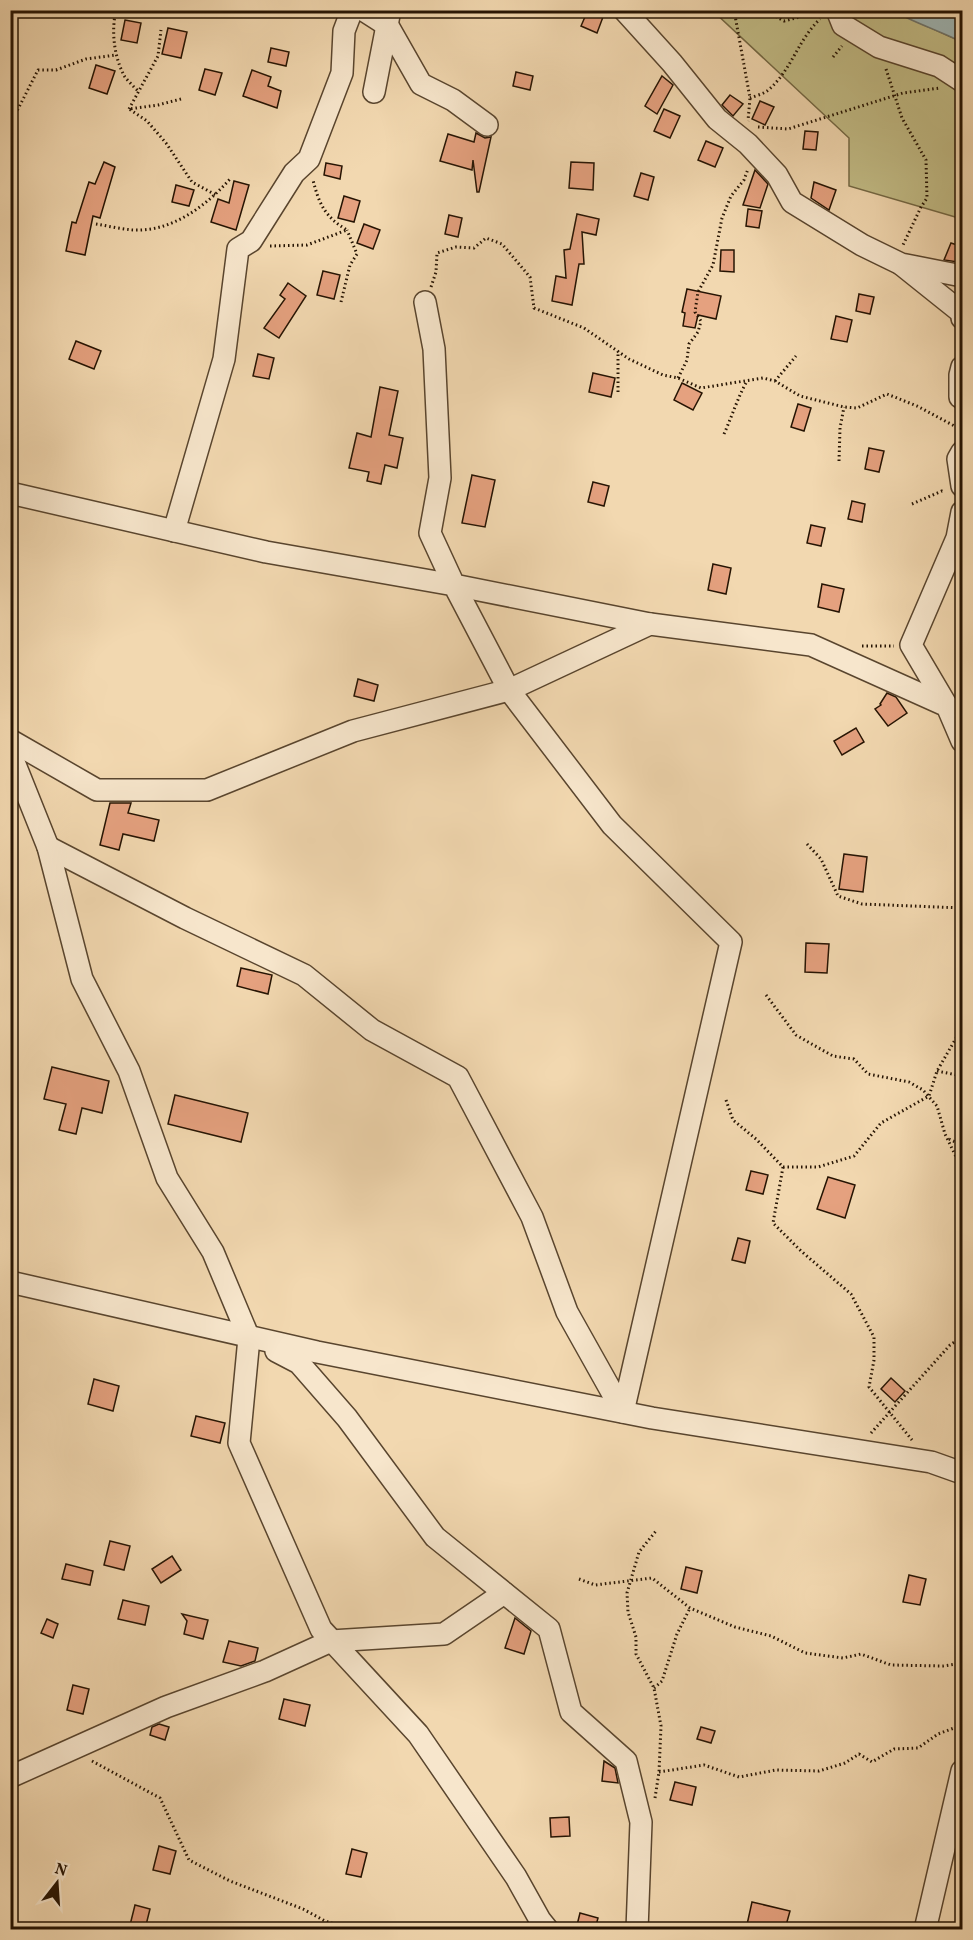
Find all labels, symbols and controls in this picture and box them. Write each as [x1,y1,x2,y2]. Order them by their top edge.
north arrow [27,1853,87,1913]
text: N [52,1858,70,1883]

